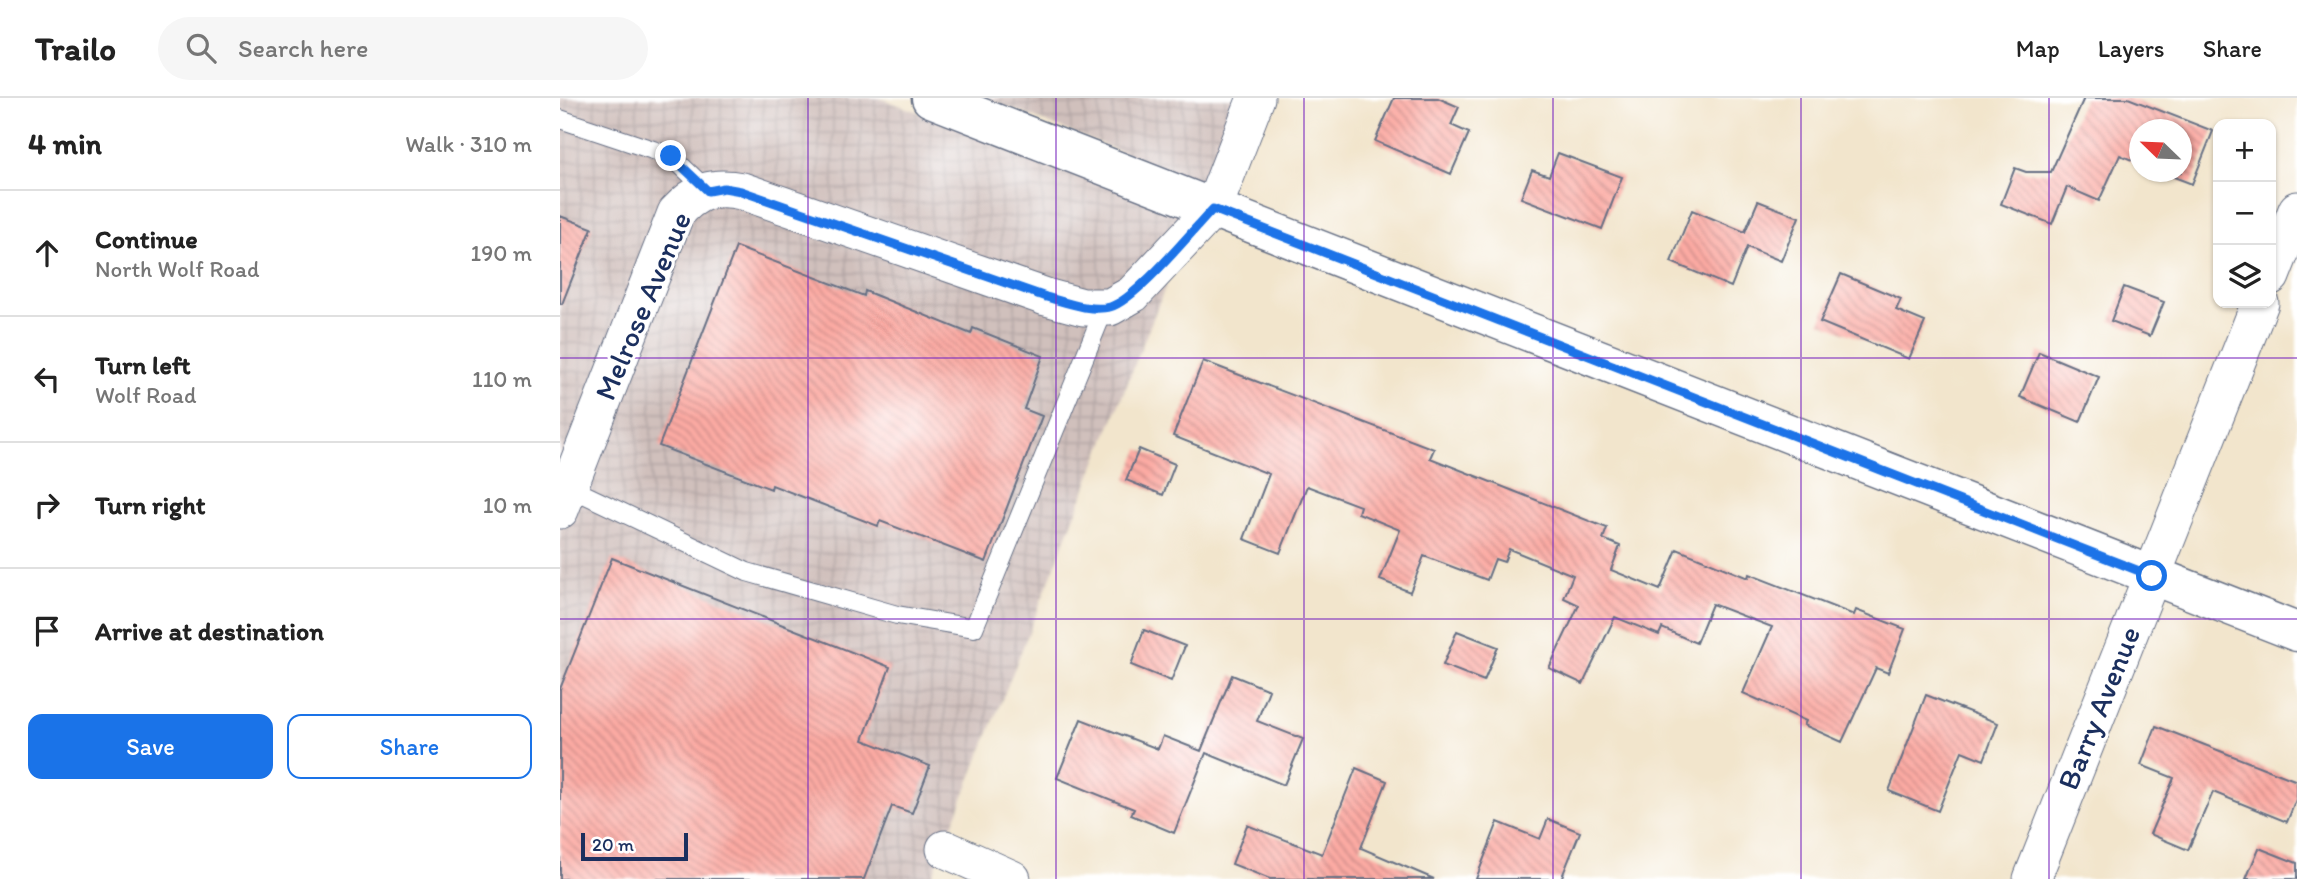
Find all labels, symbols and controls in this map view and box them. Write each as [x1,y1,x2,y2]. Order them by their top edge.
search box [158,17,648,80]
text: Trailo [35,29,116,68]
icon: search [182,29,220,67]
text: Search here [238,32,368,64]
text: Map [2016,34,2060,63]
text: Layers [2098,34,2165,63]
text: Share [2203,34,2262,63]
north arrow [2129,119,2192,182]
map controls [2213,119,2276,308]
button: + [2213,119,2276,182]
text: 4 min [28,125,102,162]
text: Walk · 310 m [405,130,532,158]
route end [655,140,686,171]
button: − [2213,182,2276,245]
street label: Melrose Avenue [586,206,699,406]
text: Continue [95,223,198,255]
icon: ahead [28,234,66,272]
text: 190 m [471,239,532,267]
button: layers [2213,245,2276,308]
text: North Wolf Road [95,255,260,283]
text: Turn left [95,349,191,381]
icon: left [28,360,66,398]
text: 110 m [472,365,532,393]
text: Wolf Road [95,381,196,409]
icon: right [28,486,66,524]
text: Turn right [95,489,206,521]
text: 10 m [483,491,532,519]
route start [2136,560,2167,591]
icon: arrive [28,612,66,650]
text: Arrive at destination [95,615,324,647]
street label: Barry Avenue [2049,621,2148,795]
button: Save [28,714,273,779]
button: Share [287,714,532,779]
scale bar [581,830,688,862]
text: 20 m [592,833,634,856]

